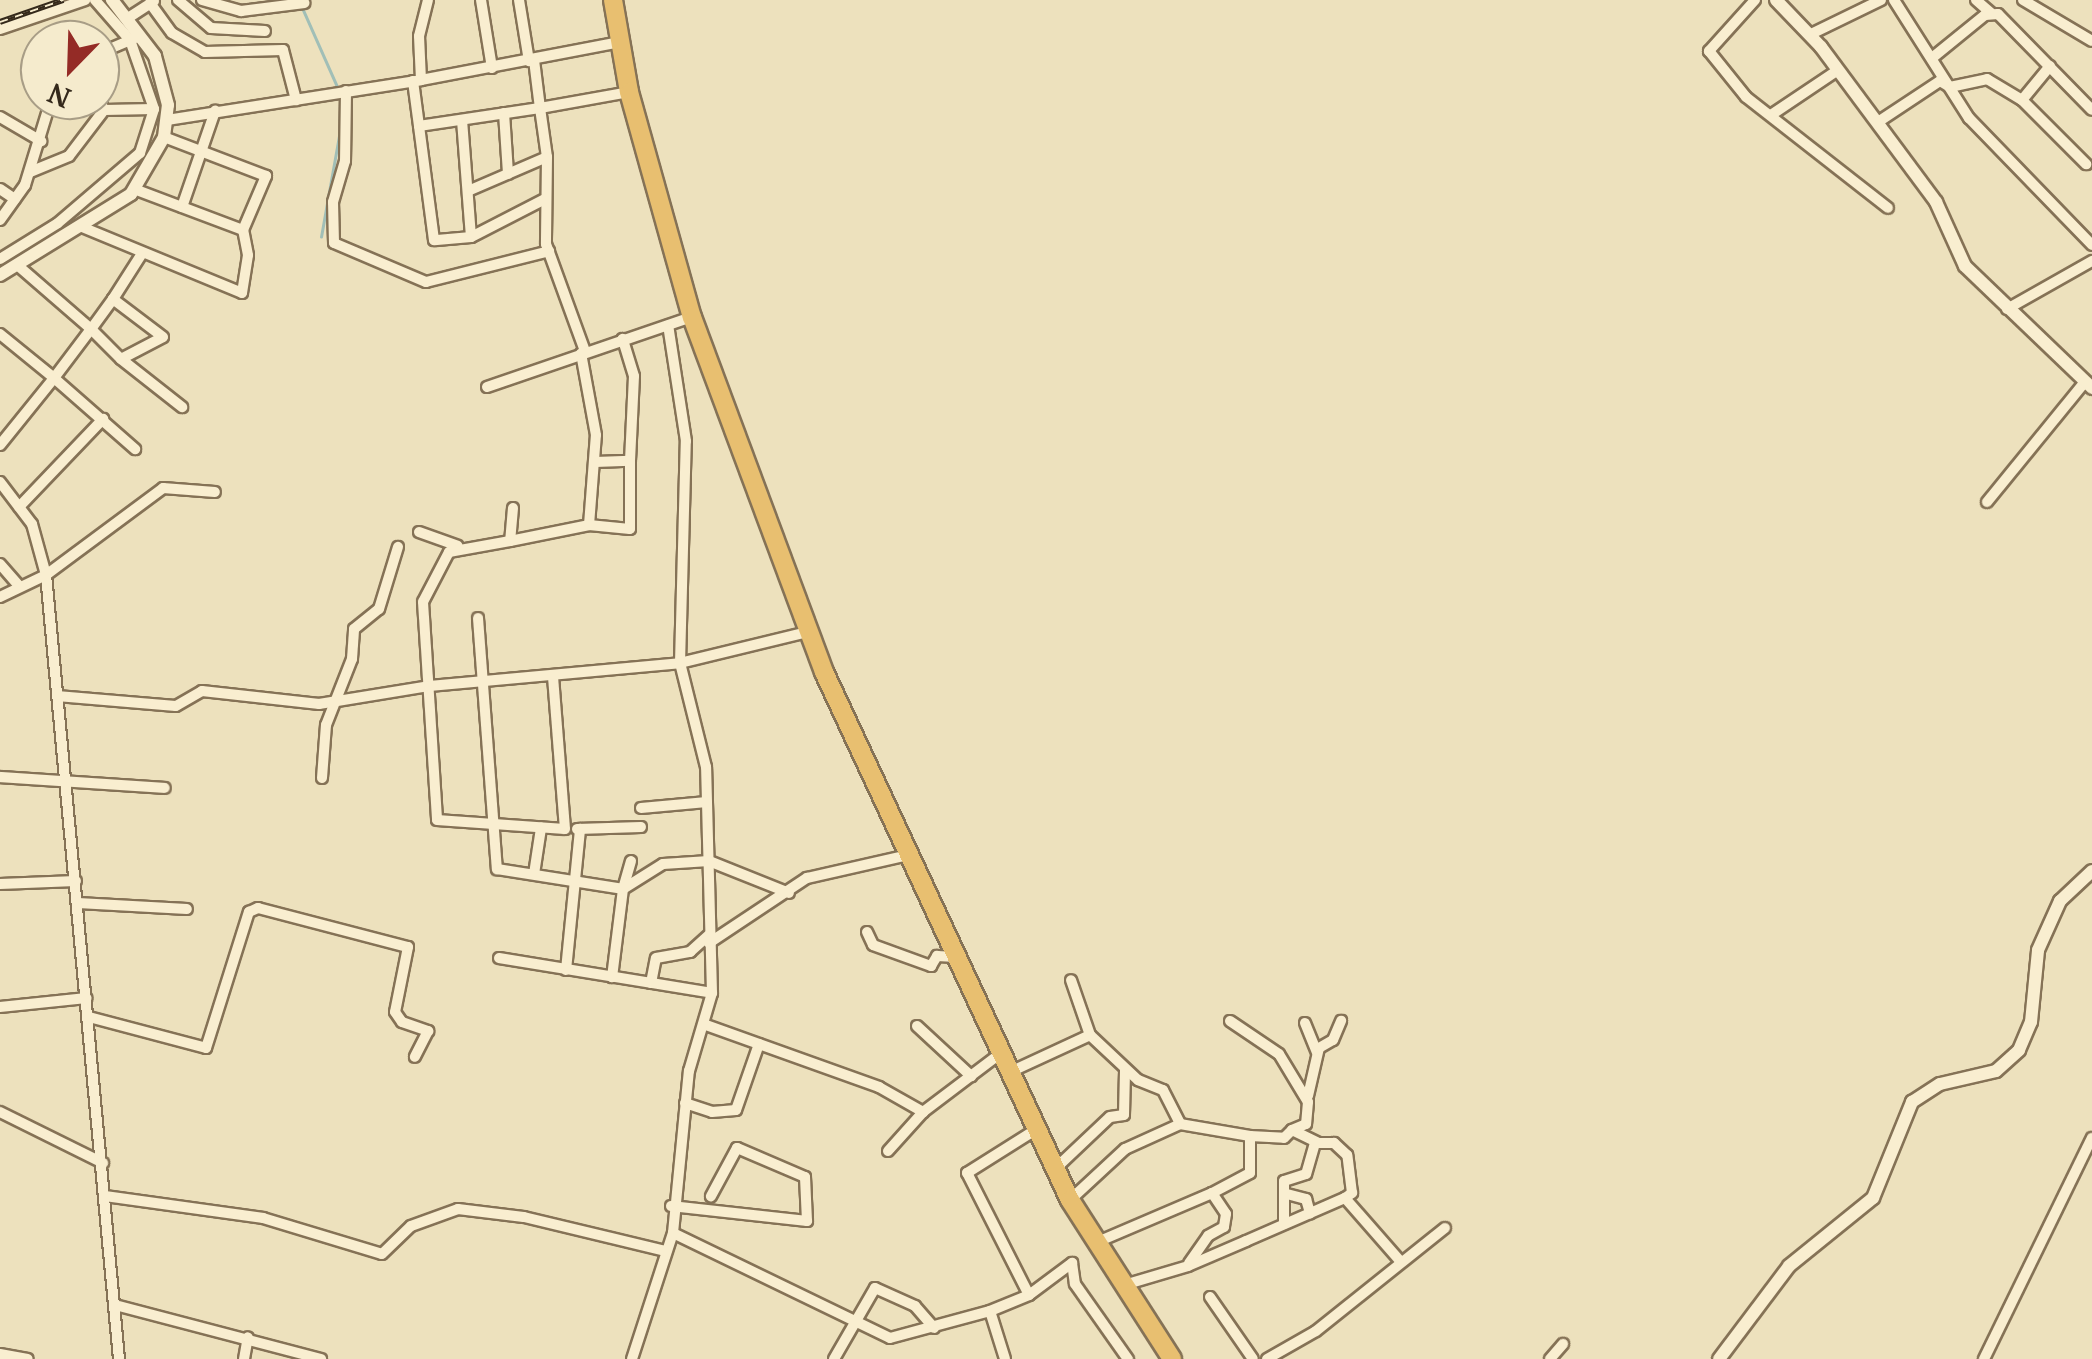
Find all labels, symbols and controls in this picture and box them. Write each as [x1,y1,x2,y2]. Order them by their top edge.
north arrow [20,20,120,120]
text: N [42,75,76,117]

